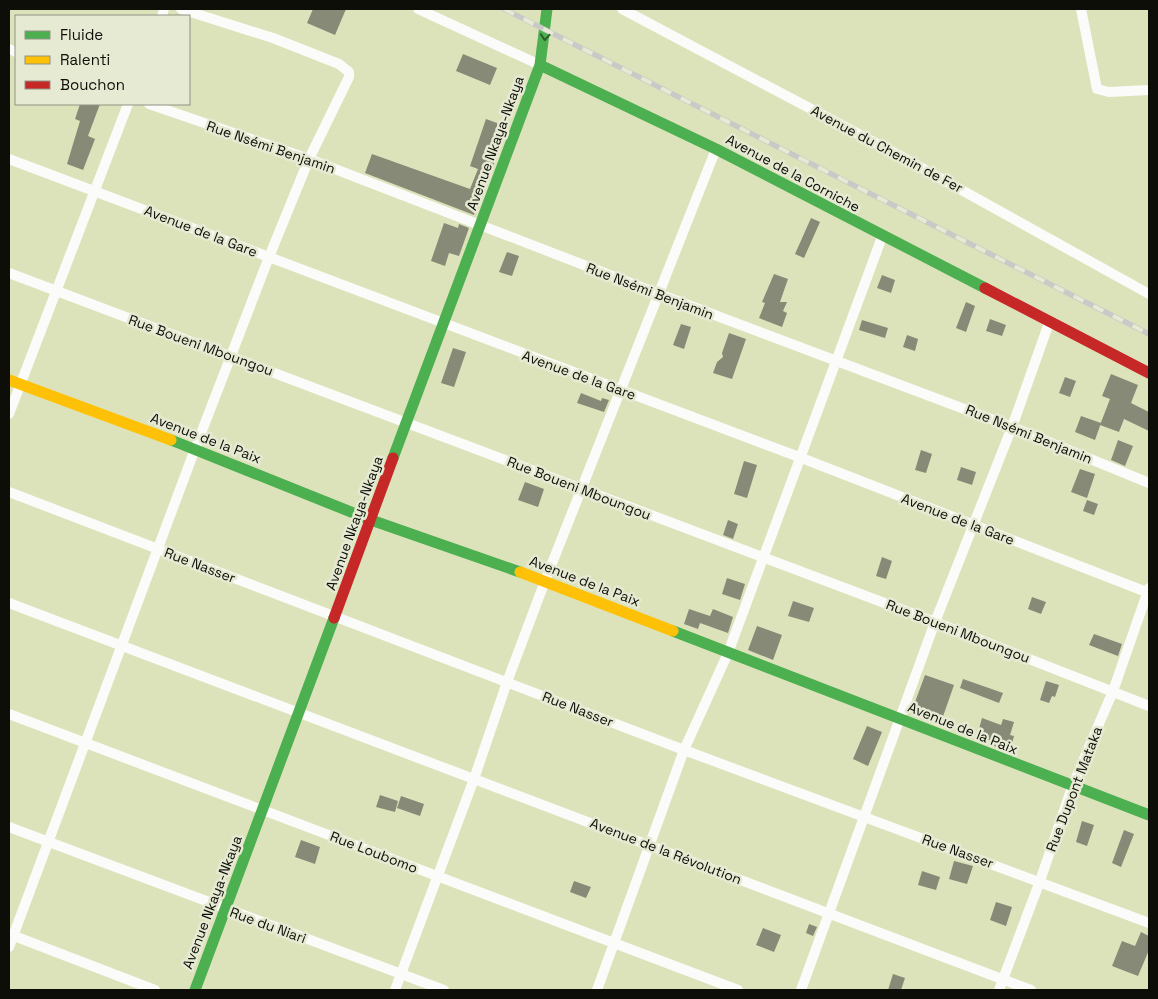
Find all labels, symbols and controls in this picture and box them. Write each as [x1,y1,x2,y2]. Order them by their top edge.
legend [15,15,190,105]
text: Fluide [60,25,103,44]
one-way arrow [539,34,550,42]
text: Ralenti [60,50,110,69]
street label: Avenue Nkaya-Nkaya [462,73,528,213]
text: Bouchon [60,75,125,94]
street label: Avenue du Chemin de Fer [808,101,966,197]
street label: Rue Nsémi Benjamin [204,117,338,177]
street label: Avenue de la Corniche [723,130,863,216]
street label: Avenue de la Gare [142,201,260,261]
street label: Rue Nsémi Benjamin [584,258,716,324]
street label: Rue Boueni Mboungou [126,310,276,380]
street label: Avenue de la Gare [520,346,638,404]
street label: Rue Nsémi Benjamin [963,400,1095,468]
street label: Avenue de la Paix [148,409,264,467]
street label: Rue Boueni Mboungou [504,452,654,524]
street label: Avenue Nkaya-Nkaya [321,453,387,593]
street label: Avenue de la Gare [899,489,1017,549]
street label: Rue Nasser [162,543,238,587]
street label: Avenue de la Paix [527,552,643,610]
street label: Rue Boueni Mboungou [883,595,1033,667]
street label: Rue Nasser [540,687,616,731]
street label: Avenue de la Paix [905,698,1021,758]
street label: Rue Dupont Mataka [1042,724,1106,854]
street label: Avenue de la Révolution [588,814,744,888]
street label: Rue Loubomo [328,827,420,877]
street label: Rue Nasser [920,830,996,872]
street label: Avenue Nkaya-Nkaya [178,833,246,971]
street label: Rue du Niari [227,903,309,947]

